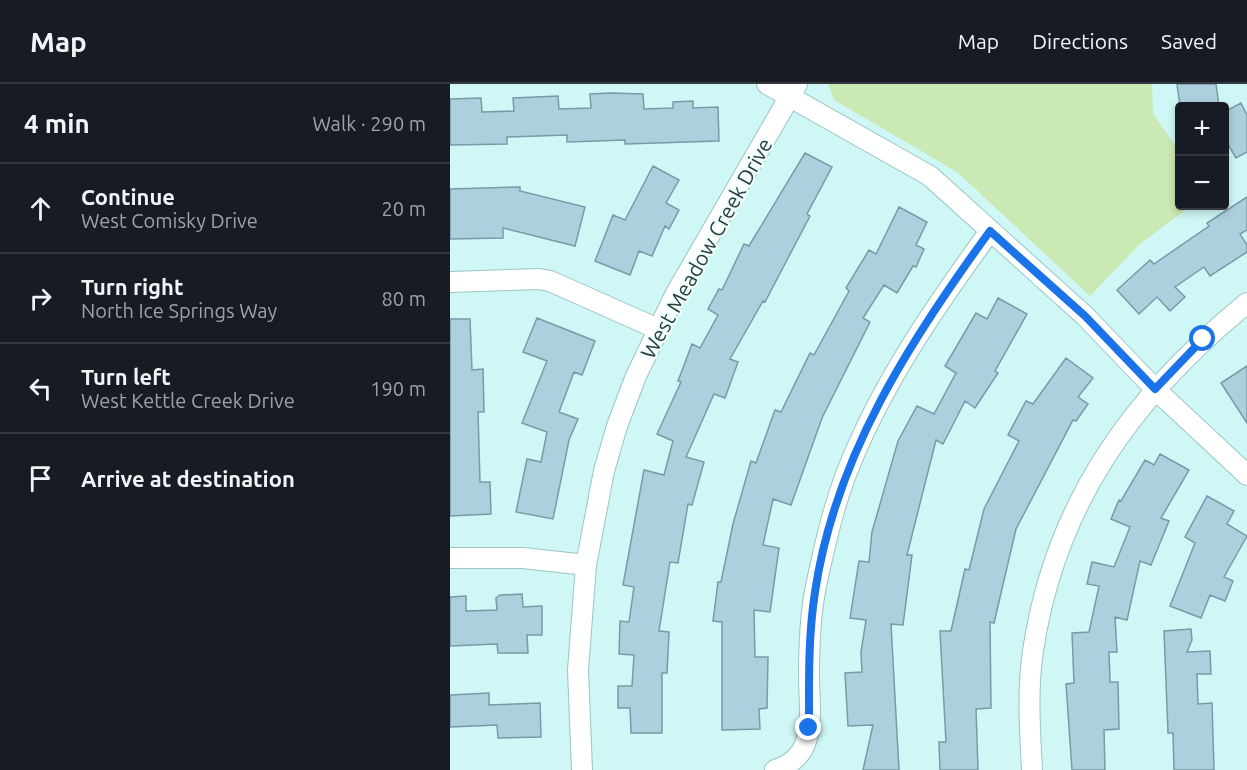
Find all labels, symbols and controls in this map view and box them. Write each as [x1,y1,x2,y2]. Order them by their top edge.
text: Map [30,26,87,57]
text: Map [958,29,999,53]
text: Directions [1032,29,1128,53]
text: Saved [1161,29,1217,53]
map controls [1175,102,1229,210]
button: + [1175,102,1229,156]
text: 4 min [24,109,90,138]
text: Walk · 290 m [313,112,426,135]
street label: West Meadow Creek Drive [635,134,777,362]
button: − [1175,156,1229,210]
text: Continue [81,184,175,209]
icon: ahead [24,192,57,225]
text: 20 m [382,197,426,220]
text: West Comisky Drive [81,209,258,232]
text: Turn right [81,274,183,299]
icon: right [24,282,57,315]
text: 80 m [382,287,426,310]
text: North Ice Springs Way [81,299,277,322]
route start [1189,325,1215,351]
text: Turn left [81,364,171,389]
icon: left [24,372,57,405]
text: 190 m [370,377,426,400]
text: West Kettle Creek Drive [81,389,295,412]
icon: arrive [24,462,57,495]
text: Arrive at destination [81,466,295,491]
route end [795,714,821,740]

